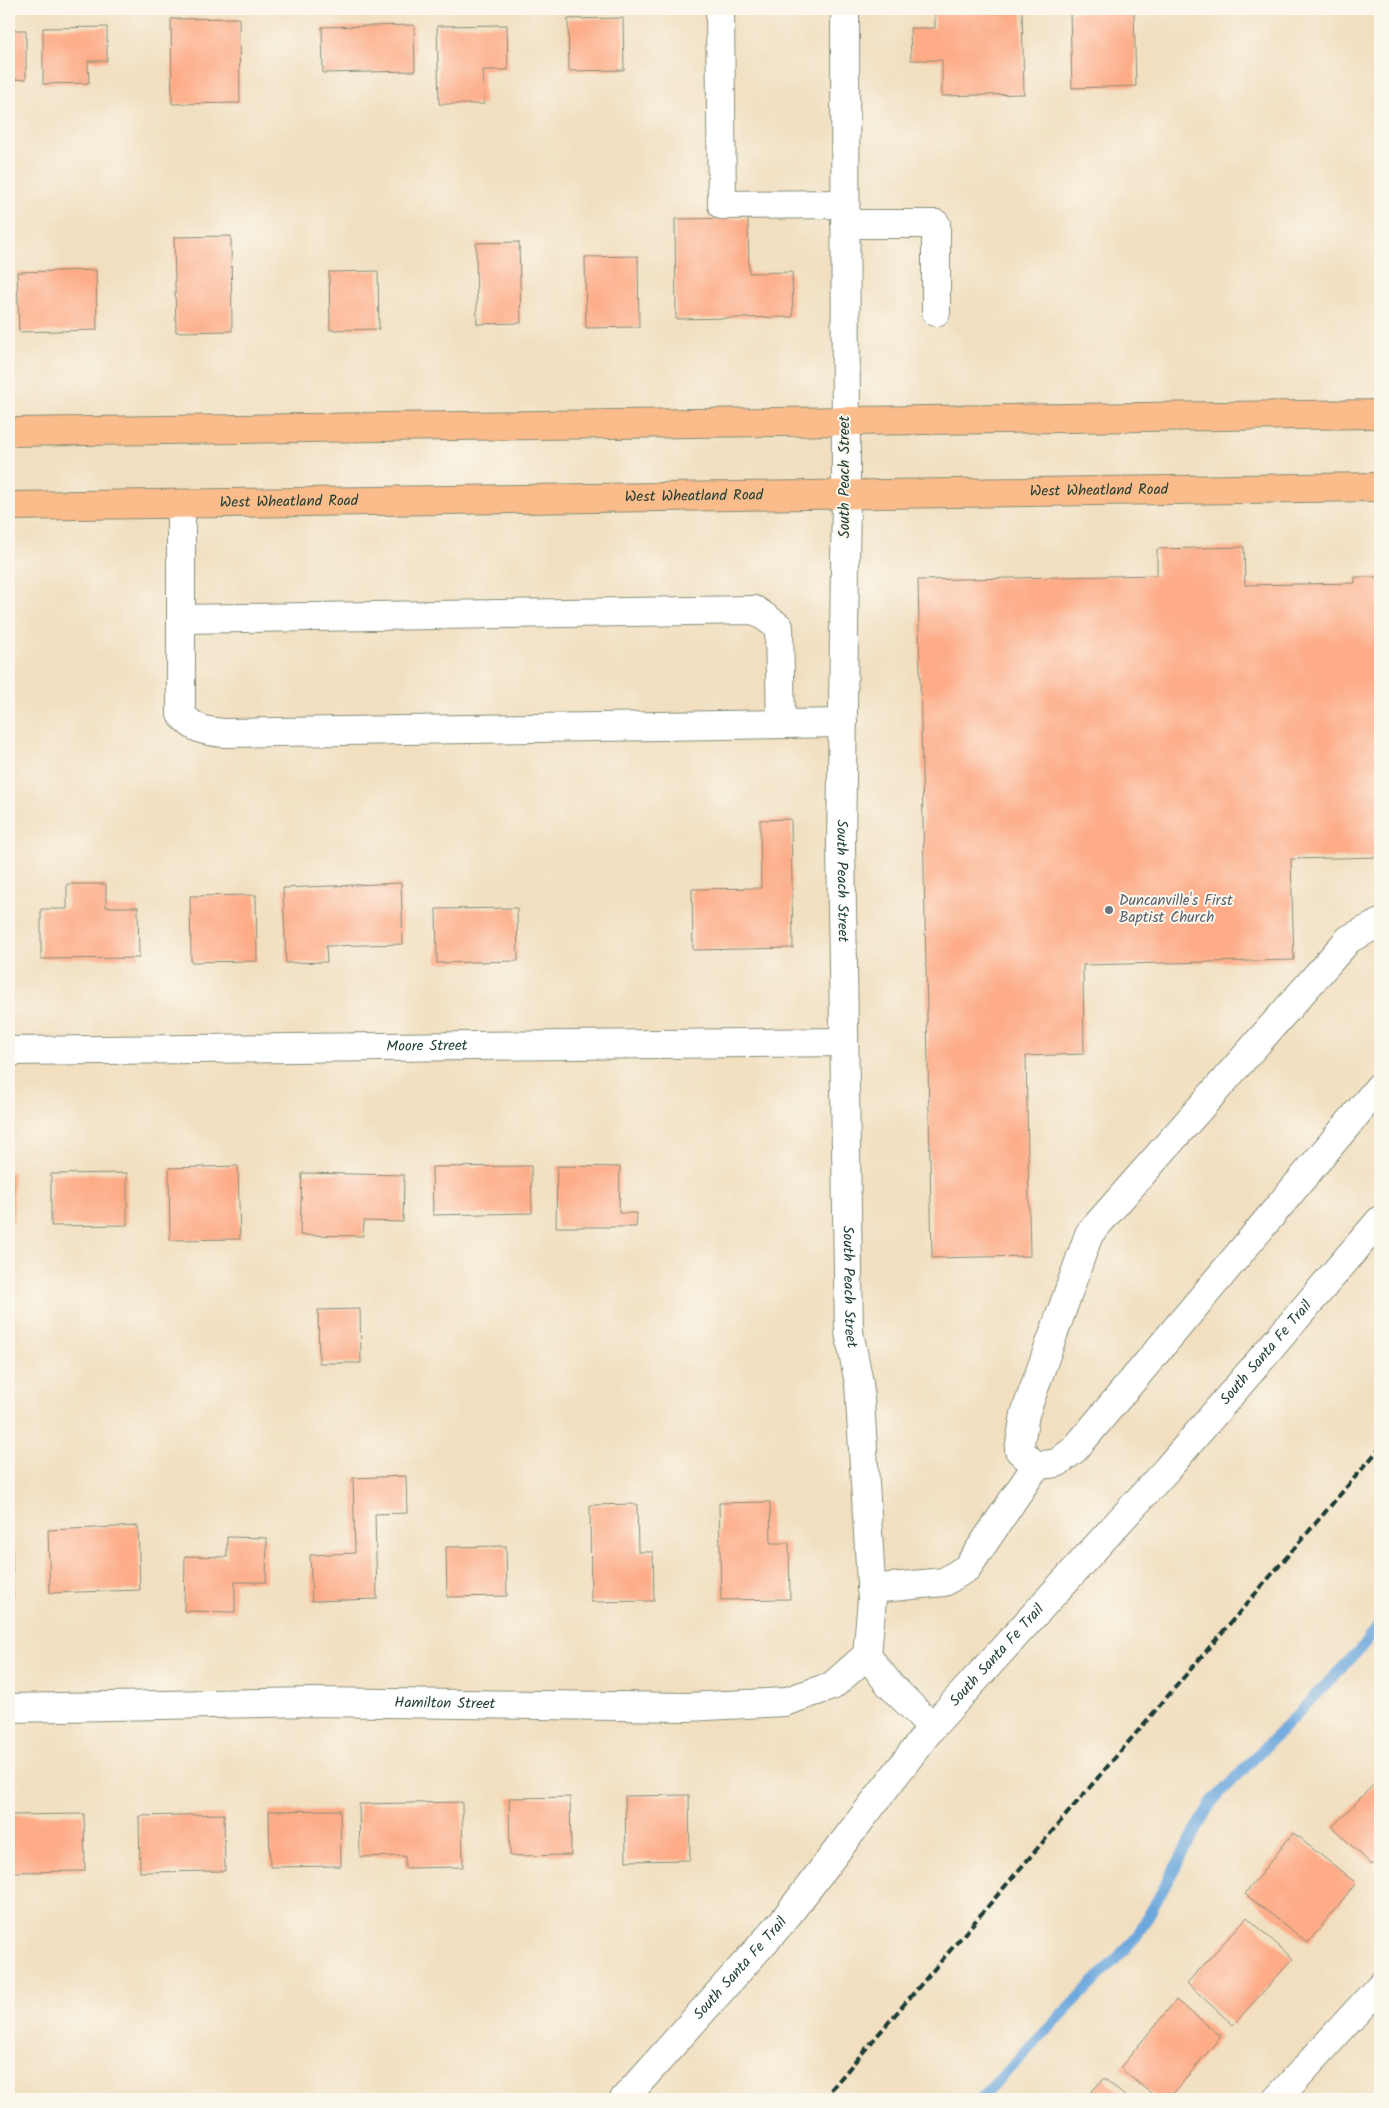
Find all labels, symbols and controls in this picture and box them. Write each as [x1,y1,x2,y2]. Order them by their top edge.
street label: South Peach Street [833,416,857,538]
street label: West Wheatland Road [1029,478,1169,504]
street label: West Wheatland Road [625,484,764,509]
street label: West Wheatland Road [220,489,359,515]
street label: South Peach Street [829,819,855,943]
place label: Duncanville's First Baptist Church [1119,889,1233,930]
marker: Duncanville's First Baptist Church [1103,904,1115,916]
street label: Moore Street [386,1034,468,1059]
street label: South Peach Street [835,1225,864,1350]
street label: South Santa Fe Trail [1214,1295,1318,1411]
street label: South Santa Fe Trail [944,1599,1051,1712]
street label: Hamilton Street [394,1691,496,1716]
street label: South Santa Fe Trail [688,1912,794,2026]

